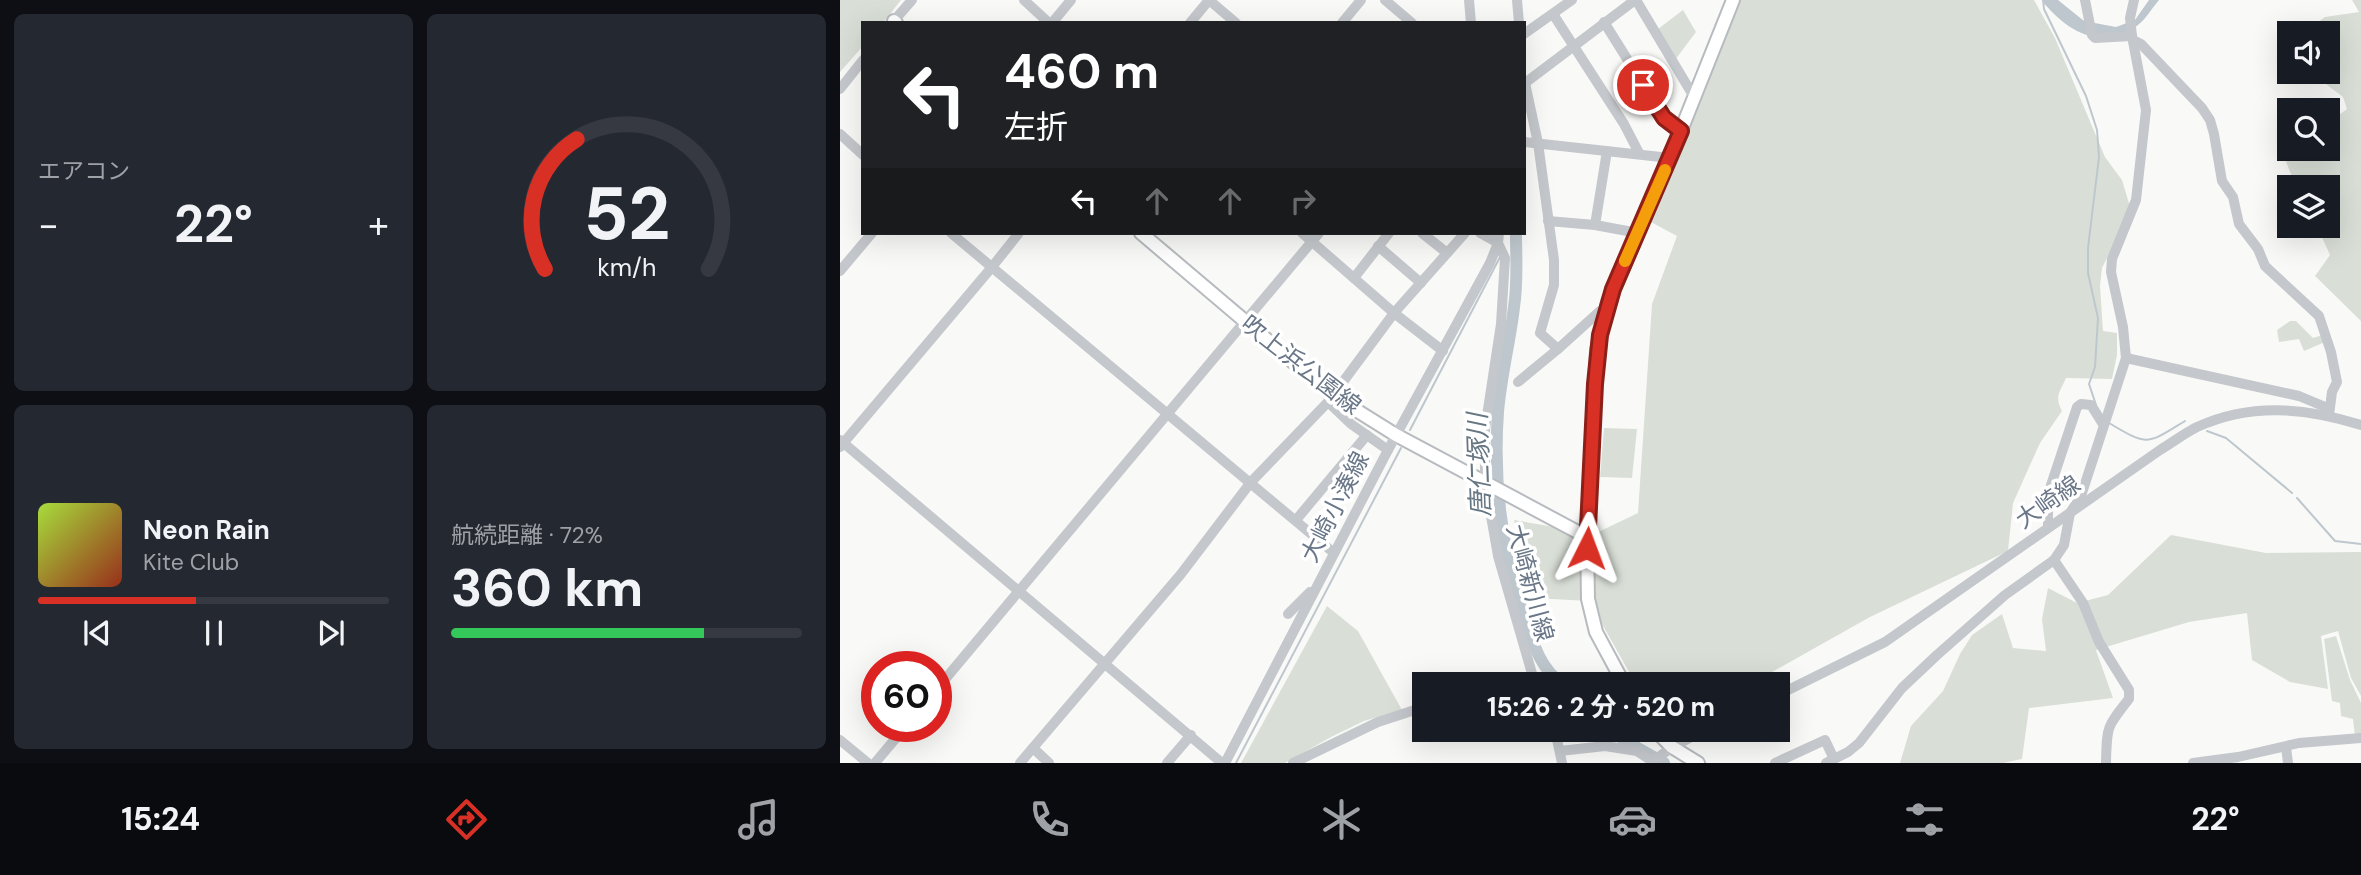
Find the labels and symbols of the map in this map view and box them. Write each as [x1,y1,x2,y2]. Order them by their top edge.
pin [1613,55,1673,115]
street label: 吹上浜公園線 [1235,308,1368,421]
water label: 唐仁塚川 [1460,409,1498,518]
street label: 大崎小湊線 [1294,446,1376,567]
street label: 大崎線 [2009,468,2086,535]
position arrow [1550,511,1624,585]
street label: 大崎新川線 [1500,521,1561,645]
speed limit sign: 60 [861,651,952,742]

